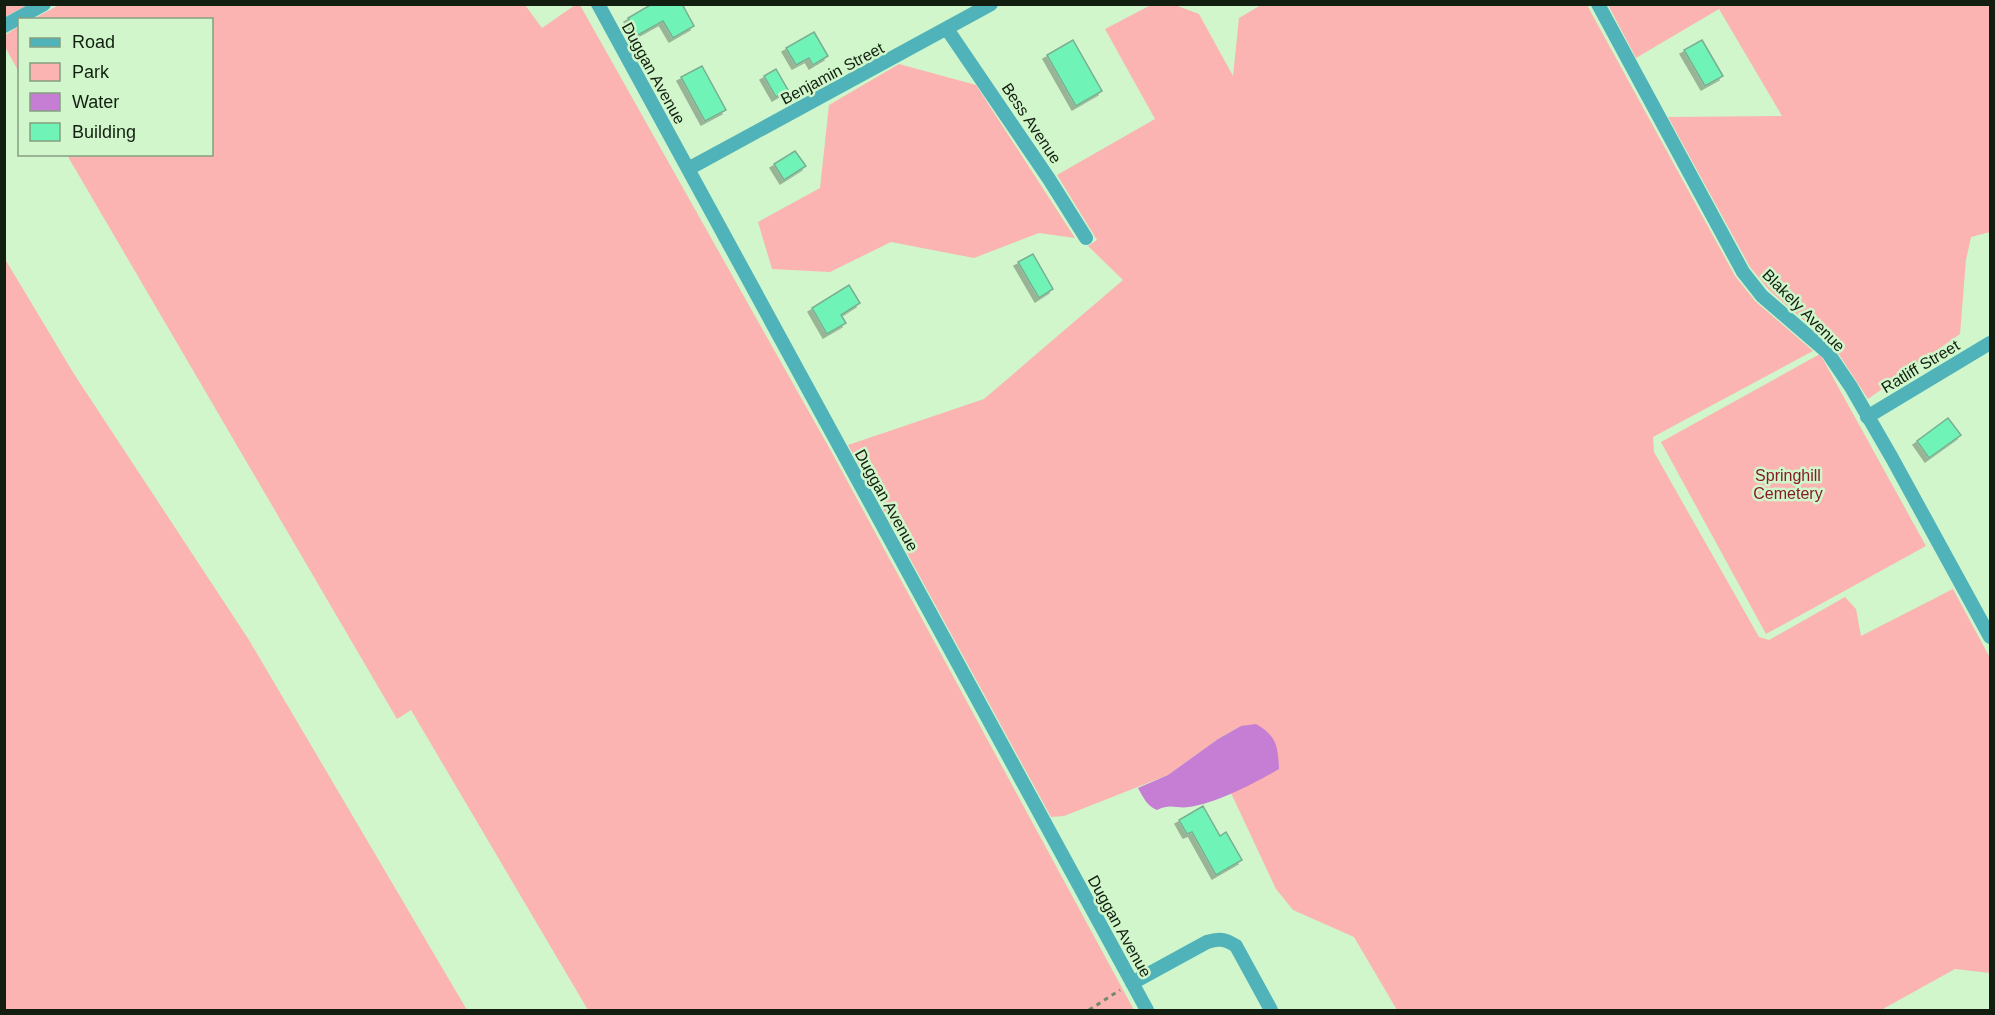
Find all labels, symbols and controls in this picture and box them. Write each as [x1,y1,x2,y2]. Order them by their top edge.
legend [18,18,213,156]
street label: Duggan Avenue [619,19,689,127]
text: Road [72,32,115,52]
street label: Benjamin Street [778,39,887,108]
text: Park [72,62,110,82]
street label: Bess Avenue [999,80,1065,167]
text: Water [72,92,119,112]
text: Building [72,122,136,142]
street label: Blakely Avenue [1759,266,1848,355]
street label: Ratliff Street [1878,336,1963,396]
street label: Duggan Avenue [852,446,922,554]
park label: Springhill Cemetery [1753,467,1823,502]
street label: Duggan Avenue [1085,872,1155,980]

